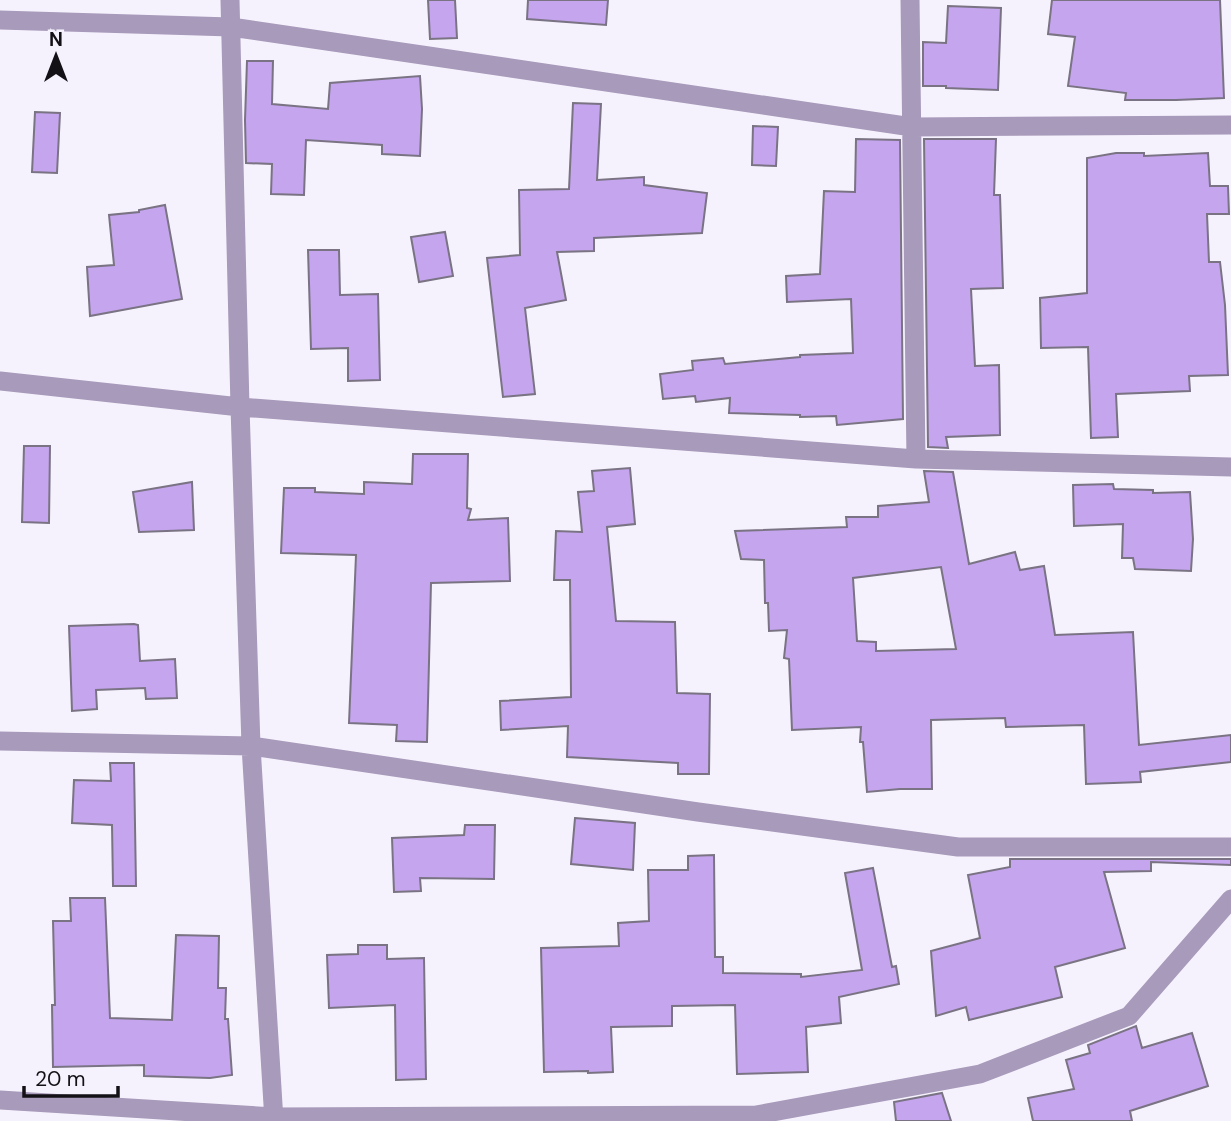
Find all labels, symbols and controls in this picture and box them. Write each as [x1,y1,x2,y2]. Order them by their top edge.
north arrow [21,21,91,91]
text: N [49,27,63,52]
scale bar [24,1054,119,1098]
text: 20 m [35,1065,86,1093]

